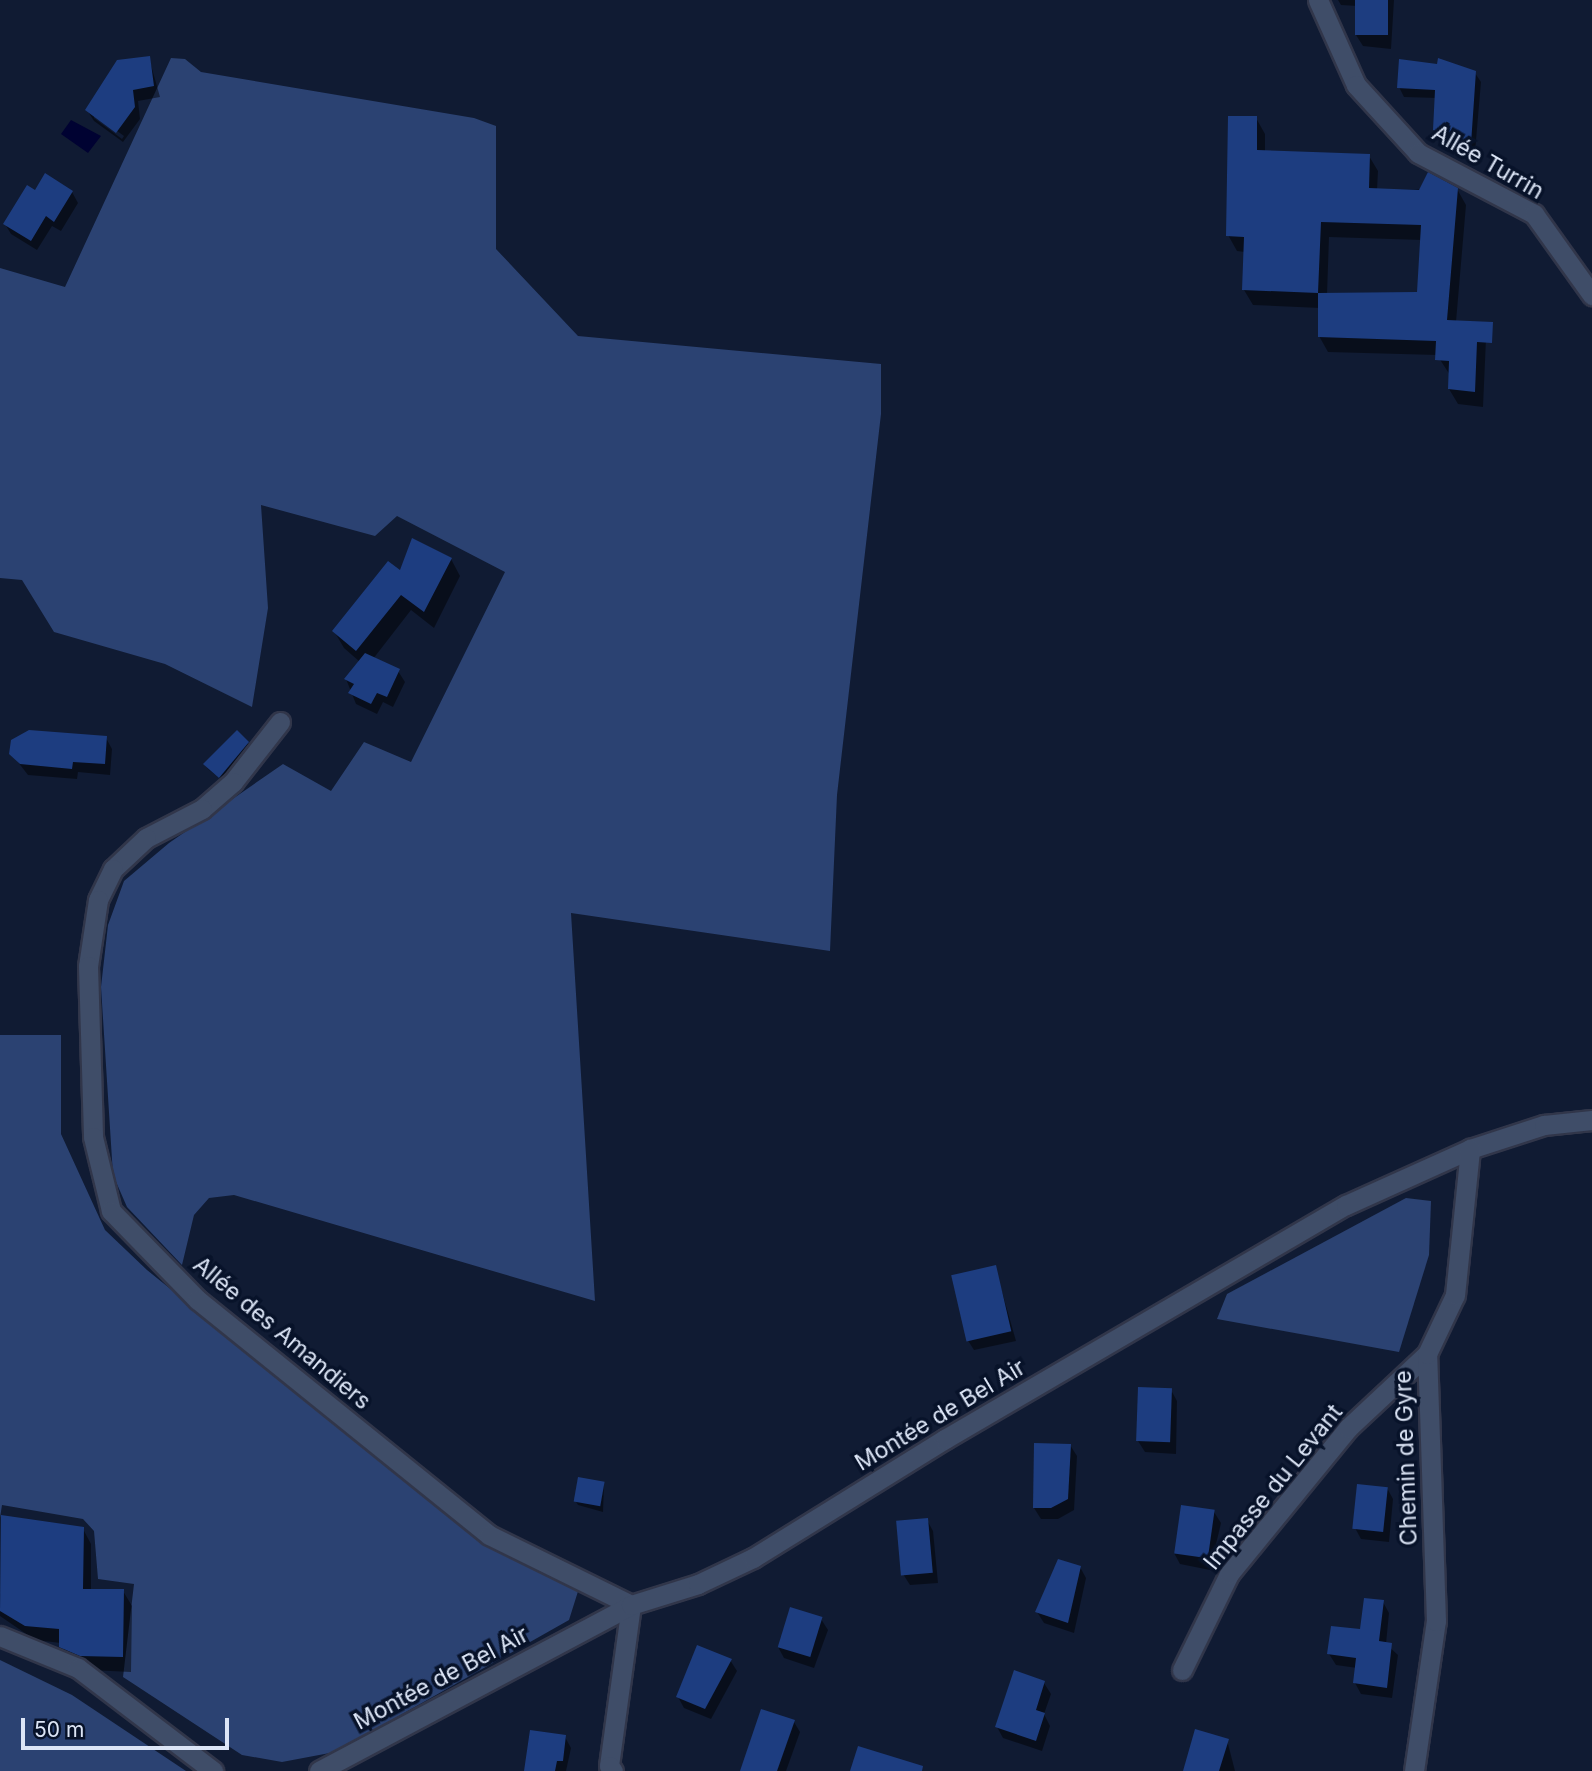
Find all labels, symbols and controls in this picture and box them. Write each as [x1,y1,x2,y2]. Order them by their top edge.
street label: Allée Turrin [1427,119,1549,205]
street label: Allée des Amandiers [188,1251,376,1415]
street label: Montée de Bel Air [850,1353,1030,1477]
street label: Chemin de Gyre [1389,1370,1423,1546]
street label: Impasse du Levant [1198,1399,1348,1575]
street label: Montée de Bel Air [349,1620,533,1736]
scale bar [24,1704,233,1748]
text: 50 m [34,1717,84,1742]

